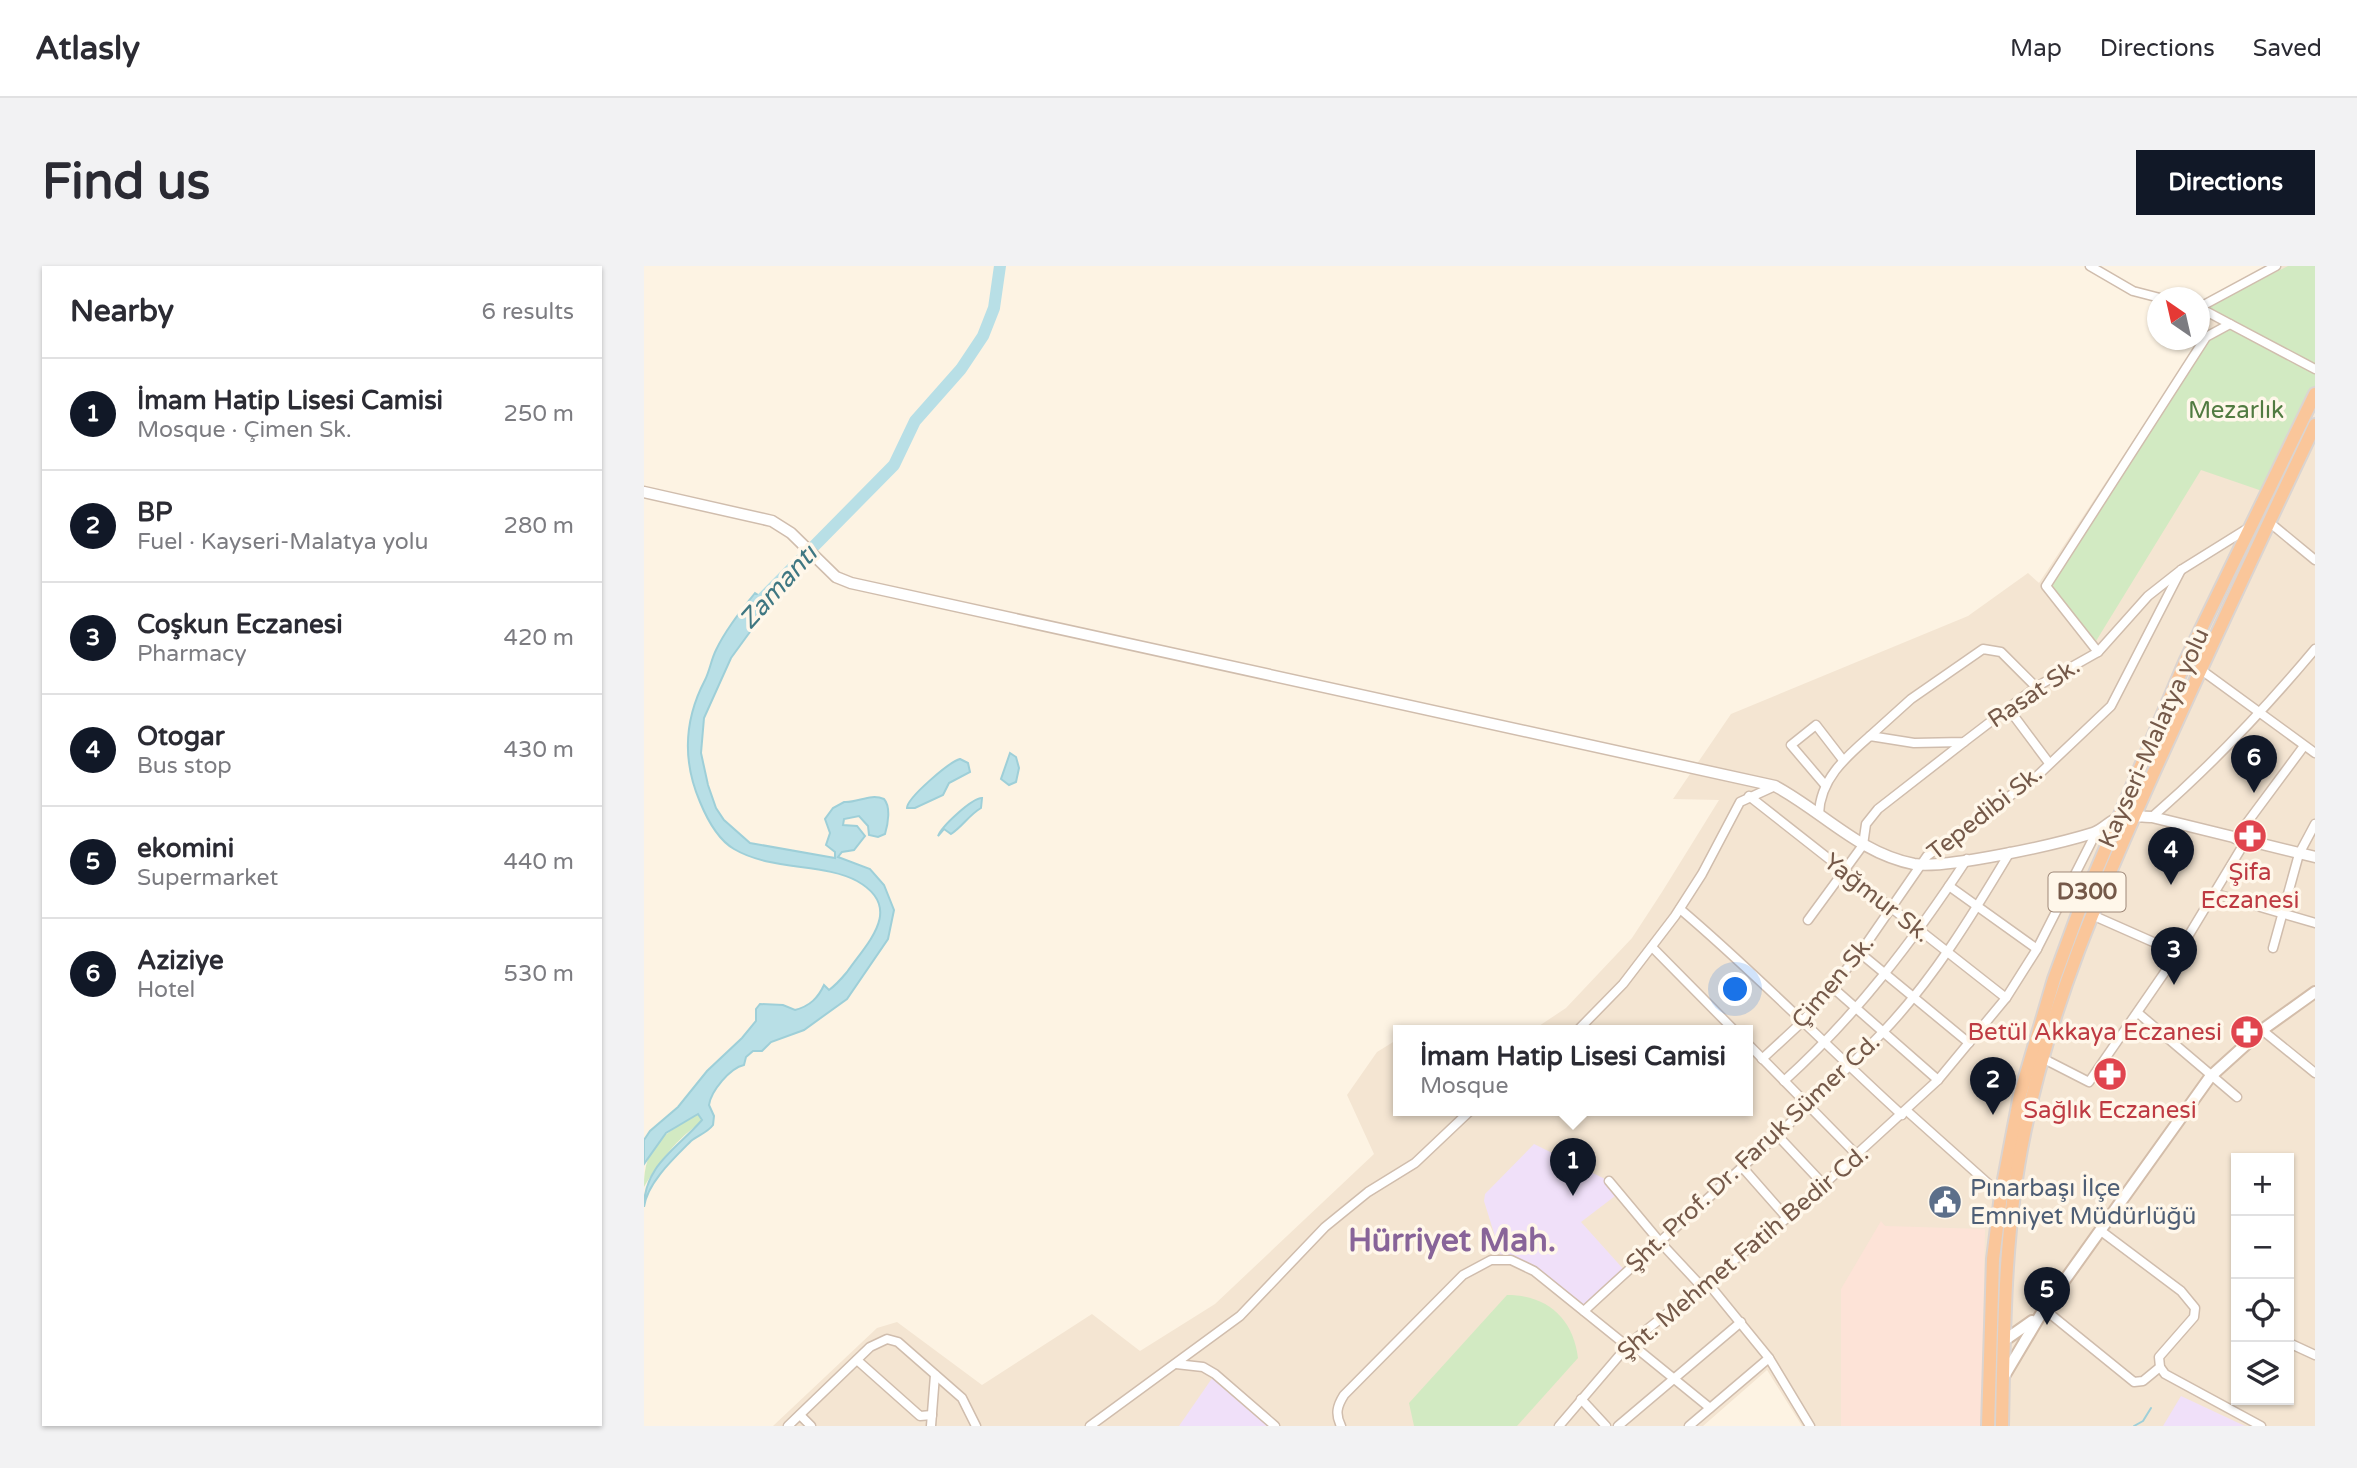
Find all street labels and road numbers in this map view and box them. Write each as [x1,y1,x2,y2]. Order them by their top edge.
street label: Kayseri-Malatya yolu [2092,624,2216,852]
street label: Rasat Sk. [1983,652,2085,734]
street label: Tepedibi Sk. [1922,759,2048,867]
street label: Yağmur Sk. [1818,847,1936,949]
road number: D300 [2048,872,2126,912]
street label: Çimen Sk. [1786,929,1880,1035]
street label: Şht. Prof. Dr. Faruk Sümer Cd. [1620,1028,1886,1278]
street label: Şht. Mehmet Fatih Bedir Cd. [1612,1139,1874,1367]

